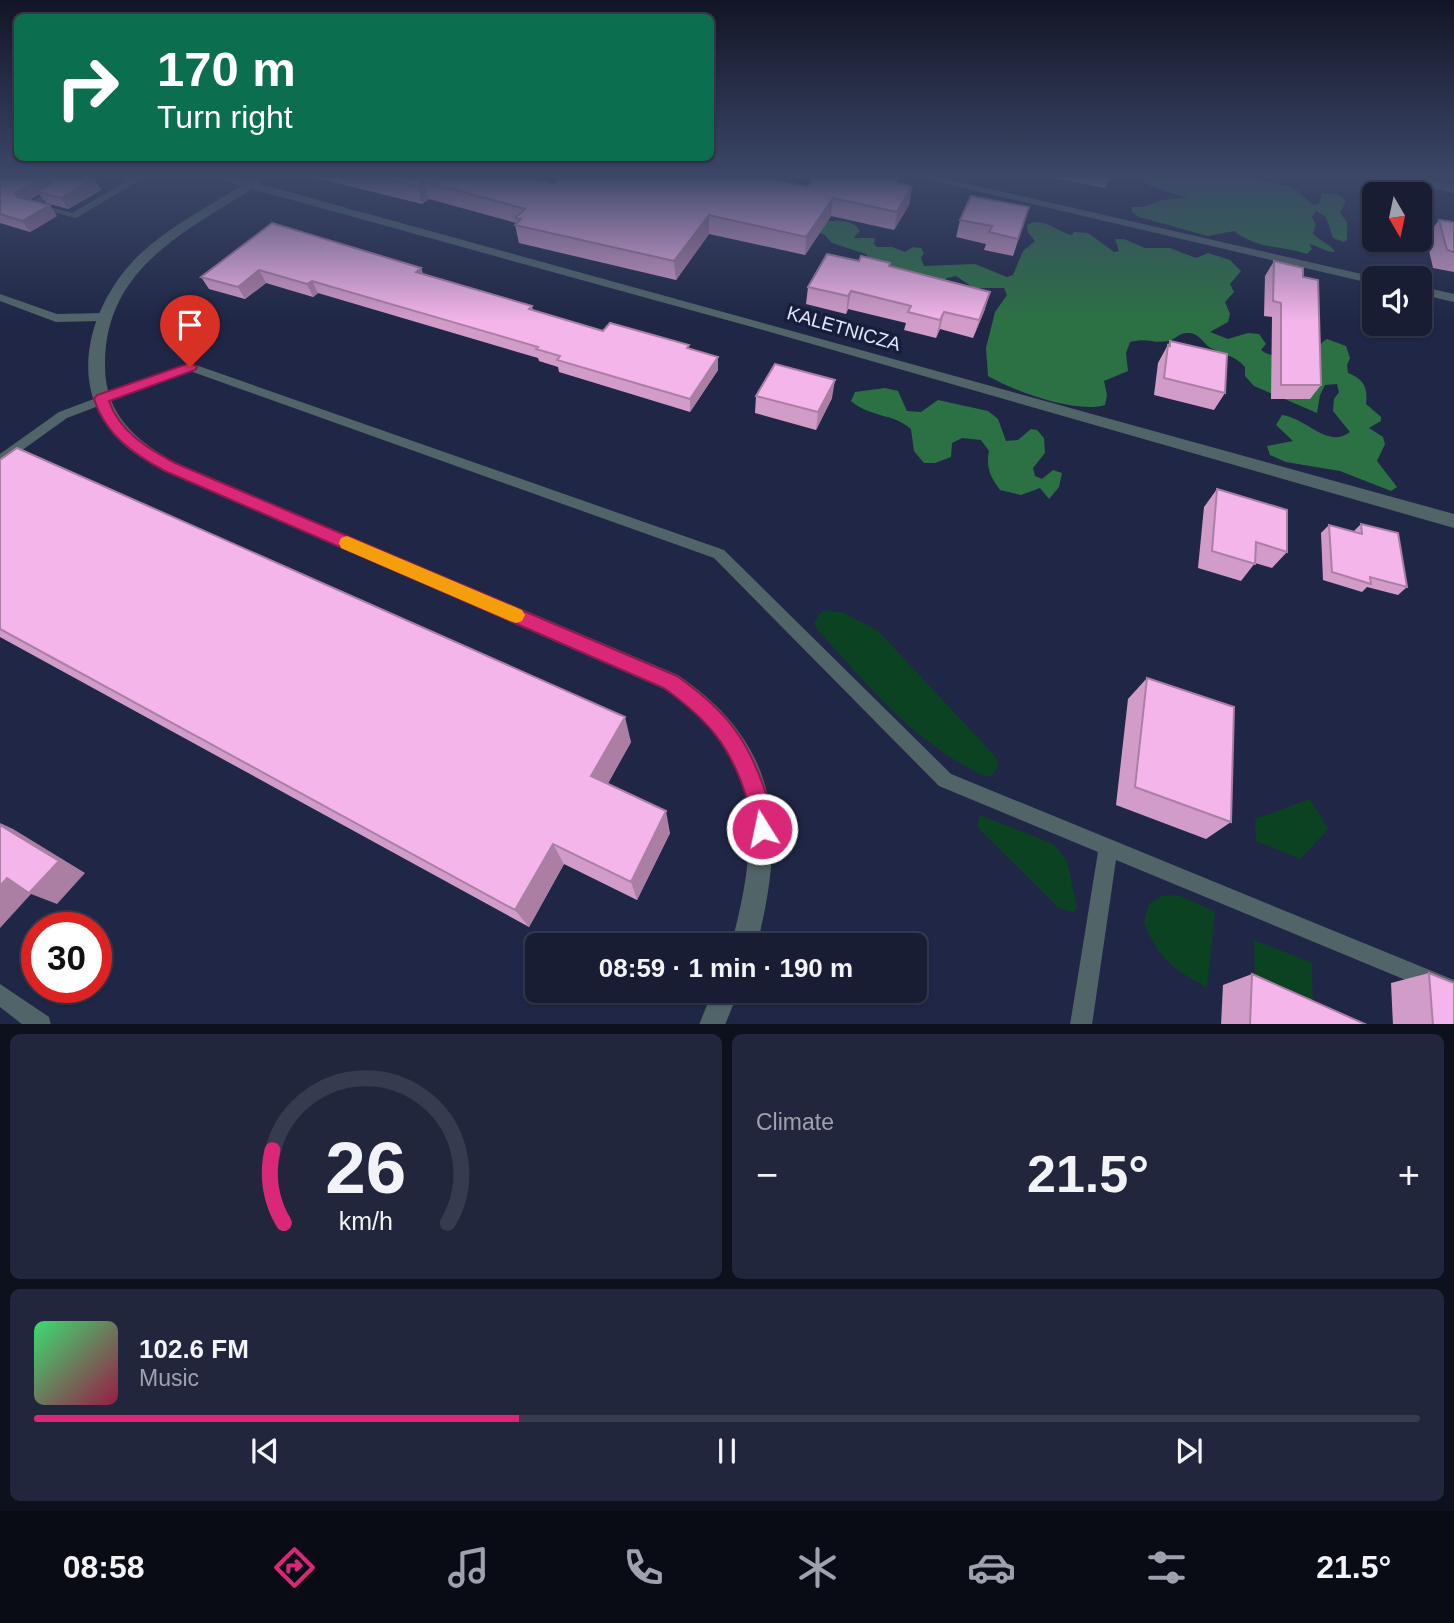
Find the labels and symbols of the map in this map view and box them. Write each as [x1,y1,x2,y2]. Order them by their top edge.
north arrow [1362,182,1432,252]
pin [160,295,220,367]
street label: KALETNICZA [785,302,903,355]
position arrow [725,792,799,866]
speed limit sign: 30 [21,912,112,1003]

